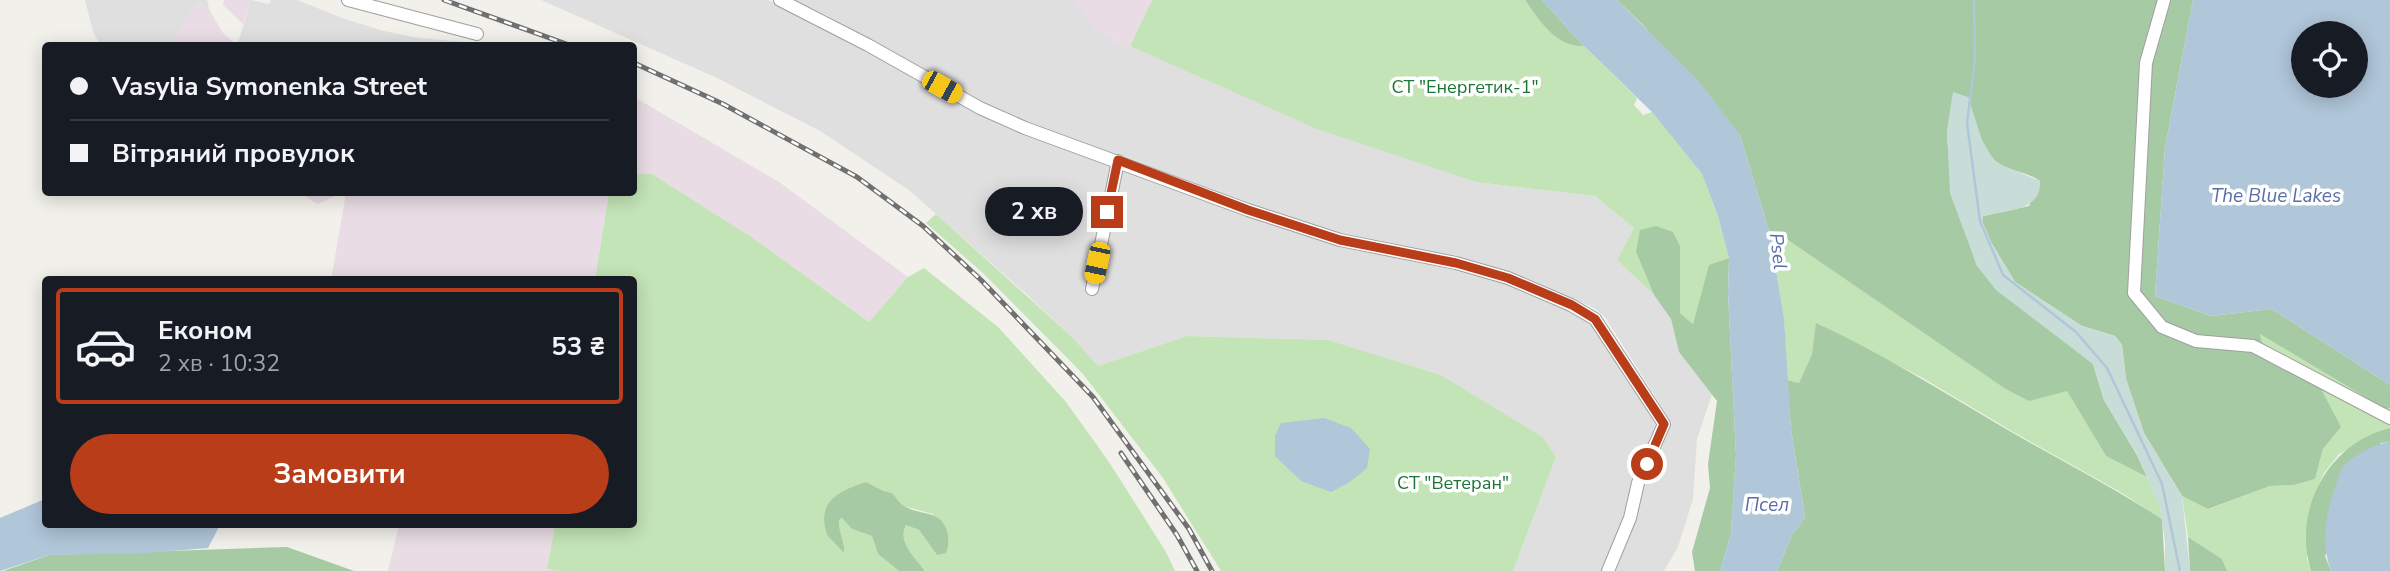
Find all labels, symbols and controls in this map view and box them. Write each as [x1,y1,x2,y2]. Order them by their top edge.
map controls [2291,21,2368,98]
button: locate [2291,21,2368,98]
car [919,68,966,106]
text: Vasylia Symonenka Street [112,69,427,104]
park label: СТ "Енергетик-1" [1392,75,1538,99]
text: Вітряний провулок [112,136,354,171]
water label: The Blue Lakes [2211,183,2341,209]
callout: 2 хв [984,188,1082,236]
text: 2 хв [1011,196,1057,227]
route end [1091,196,1123,228]
water label: Psel [1763,231,1793,271]
car [1083,240,1112,286]
text: Економ [158,313,252,348]
icon: car [74,315,137,378]
text: 53 ₴ [551,329,605,364]
text: 2 хв · 10:32 [158,348,280,379]
button: Замовити [70,434,609,514]
route start [1631,448,1663,480]
park label: СТ "Ветеран" [1397,471,1509,495]
water label: Псел [1745,492,1789,518]

